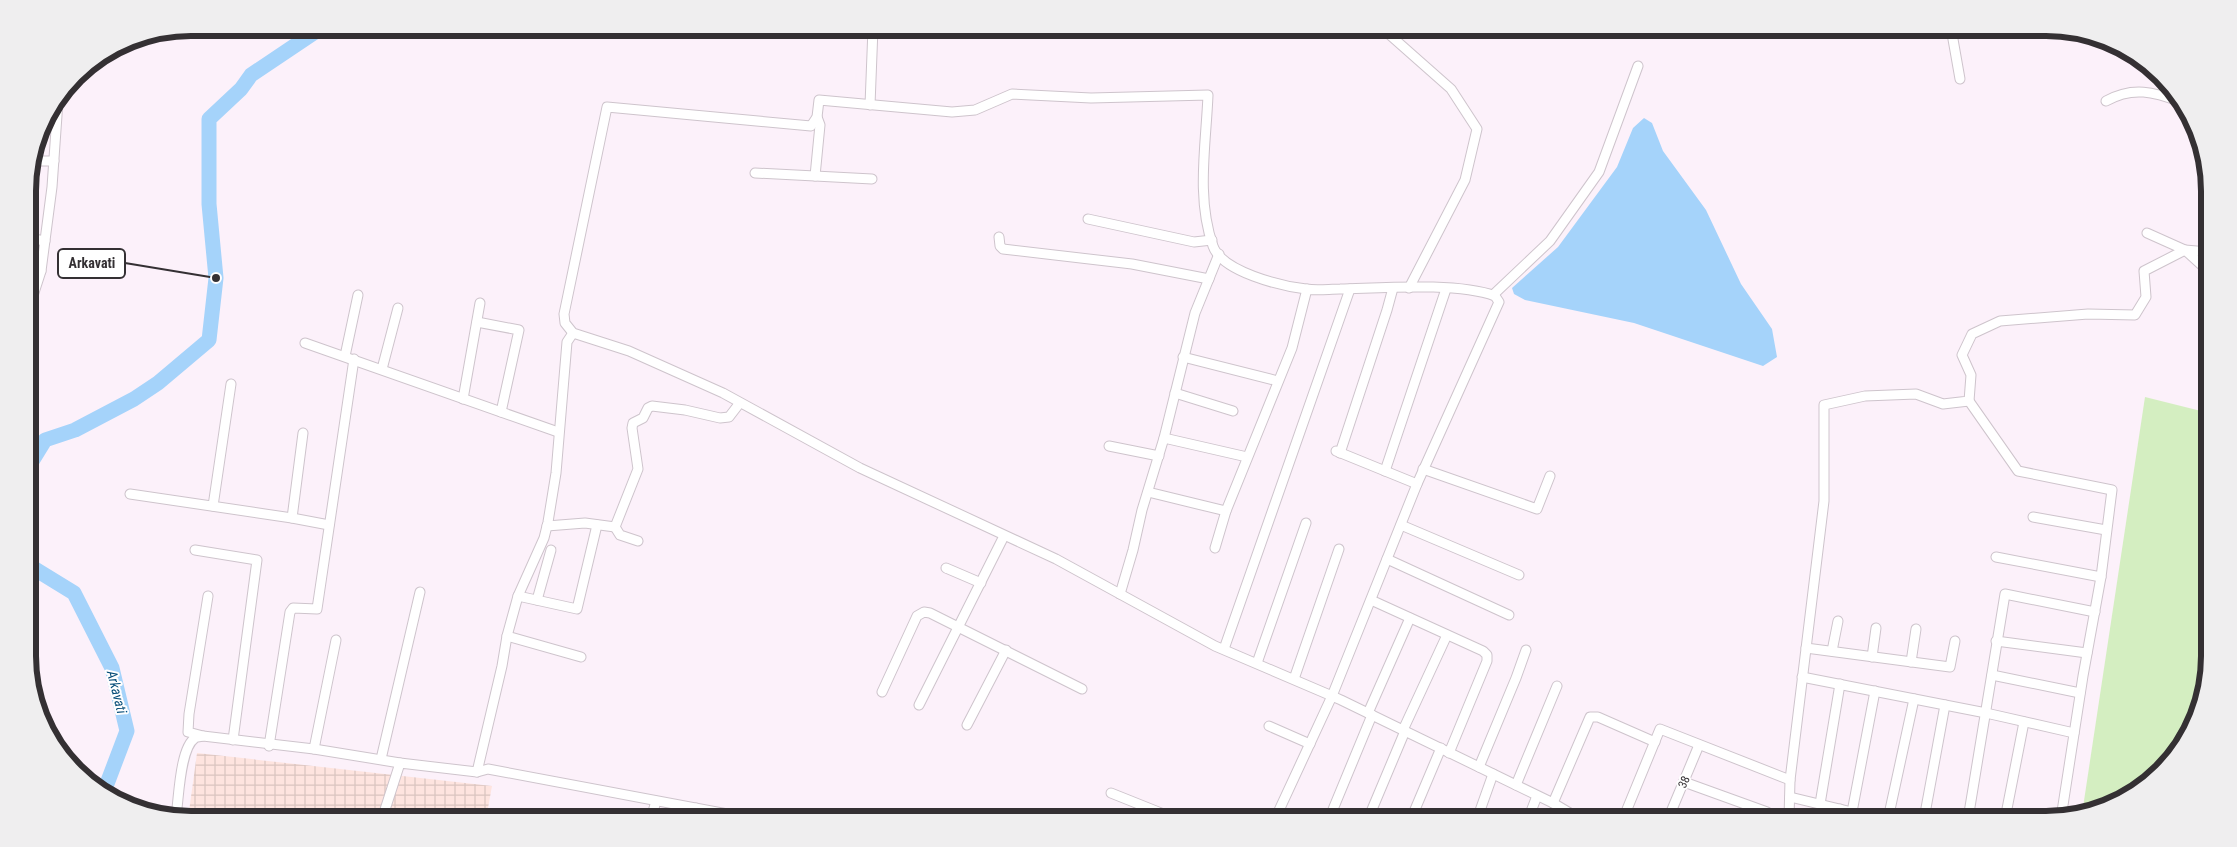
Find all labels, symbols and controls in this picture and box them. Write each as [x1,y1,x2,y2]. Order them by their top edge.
callout: Arkavati [58,249,125,278]
text: Arkavati [69,255,115,271]
water label: Arkavati [104,668,130,716]
street label: 38 [1675,774,1693,790]

